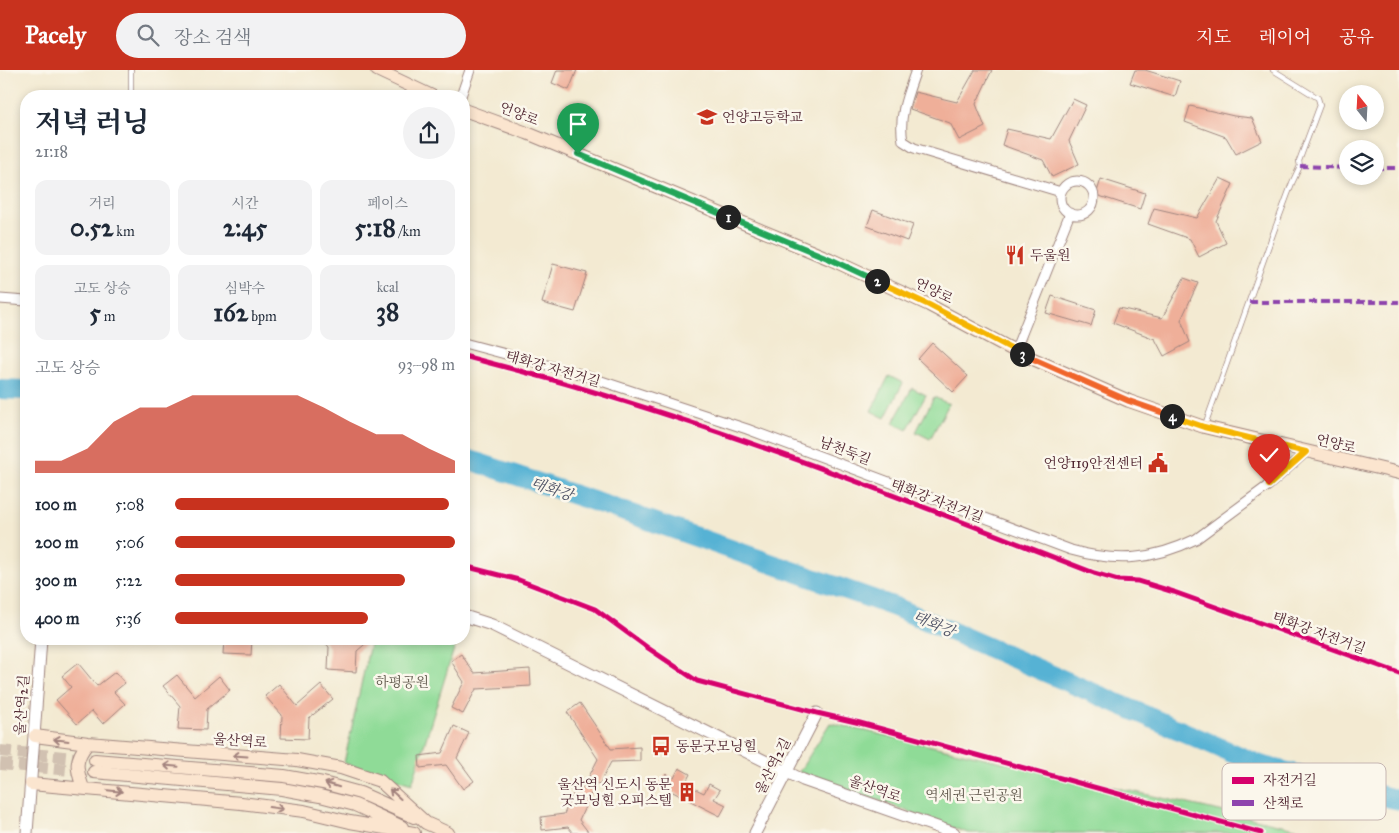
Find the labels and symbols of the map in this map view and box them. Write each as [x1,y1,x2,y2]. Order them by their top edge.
north arrow [1339,85,1384,130]
street label: 언양로 [497,99,541,129]
pin [557,103,599,154]
school or university icon: 언양고등학교 [696,106,718,128]
place label: 언양고등학교 [722,109,804,126]
pin: 1 [716,204,740,230]
restaurant icon: 두울원 [1004,244,1026,266]
place label: 두울원 [1030,247,1071,264]
pin: 2 [864,268,890,294]
street label: 언양로 [912,274,956,308]
pin: 3 [1010,342,1034,366]
street label: 태화강 자전거길 [504,347,602,391]
pin: 4 [1160,404,1184,428]
street label: 언양로 [1314,431,1358,457]
street label: 남천둑길 [817,433,873,469]
pin [1248,434,1290,485]
public building icon: 언양119안전센터 [1147,452,1169,474]
place label: 언양119안전센터 [1043,455,1143,472]
water label: 태화강 [529,473,578,505]
street label: 태화강 자전거길 [888,476,986,526]
water label: 태화강 [910,607,960,642]
street label: 태화강 자전거길 [1270,608,1368,658]
street label: 울산역2길 [11,674,33,736]
park label: 하평공원 [375,674,429,691]
street label: 울산역로 [212,731,268,751]
one-way arrow [53,734,69,744]
bus stop icon: 동문굿모닝힐 [650,735,672,757]
street label: 울산역2길 [752,735,794,797]
place label: 동문굿모닝힐 [676,738,757,755]
one-way arrow [232,751,248,761]
one-way arrow [163,762,179,771]
legend [1222,763,1386,820]
street label: 울산역로 [847,772,904,806]
text: 자전거길 [1263,772,1317,789]
place label: 울산역 신도시 동문 굿모닝힐 오피스텔 [558,776,672,809]
one-way arrow [324,780,340,790]
building icon: 울산역 신도시 동문 굿모닝힐 오피스텔 [676,781,698,803]
one-way arrow [106,786,122,796]
park label: 역세권 근린공원 [925,787,1023,804]
one-way arrow [388,788,401,800]
text: 산책로 [1263,795,1304,812]
one-way arrow [268,803,284,813]

